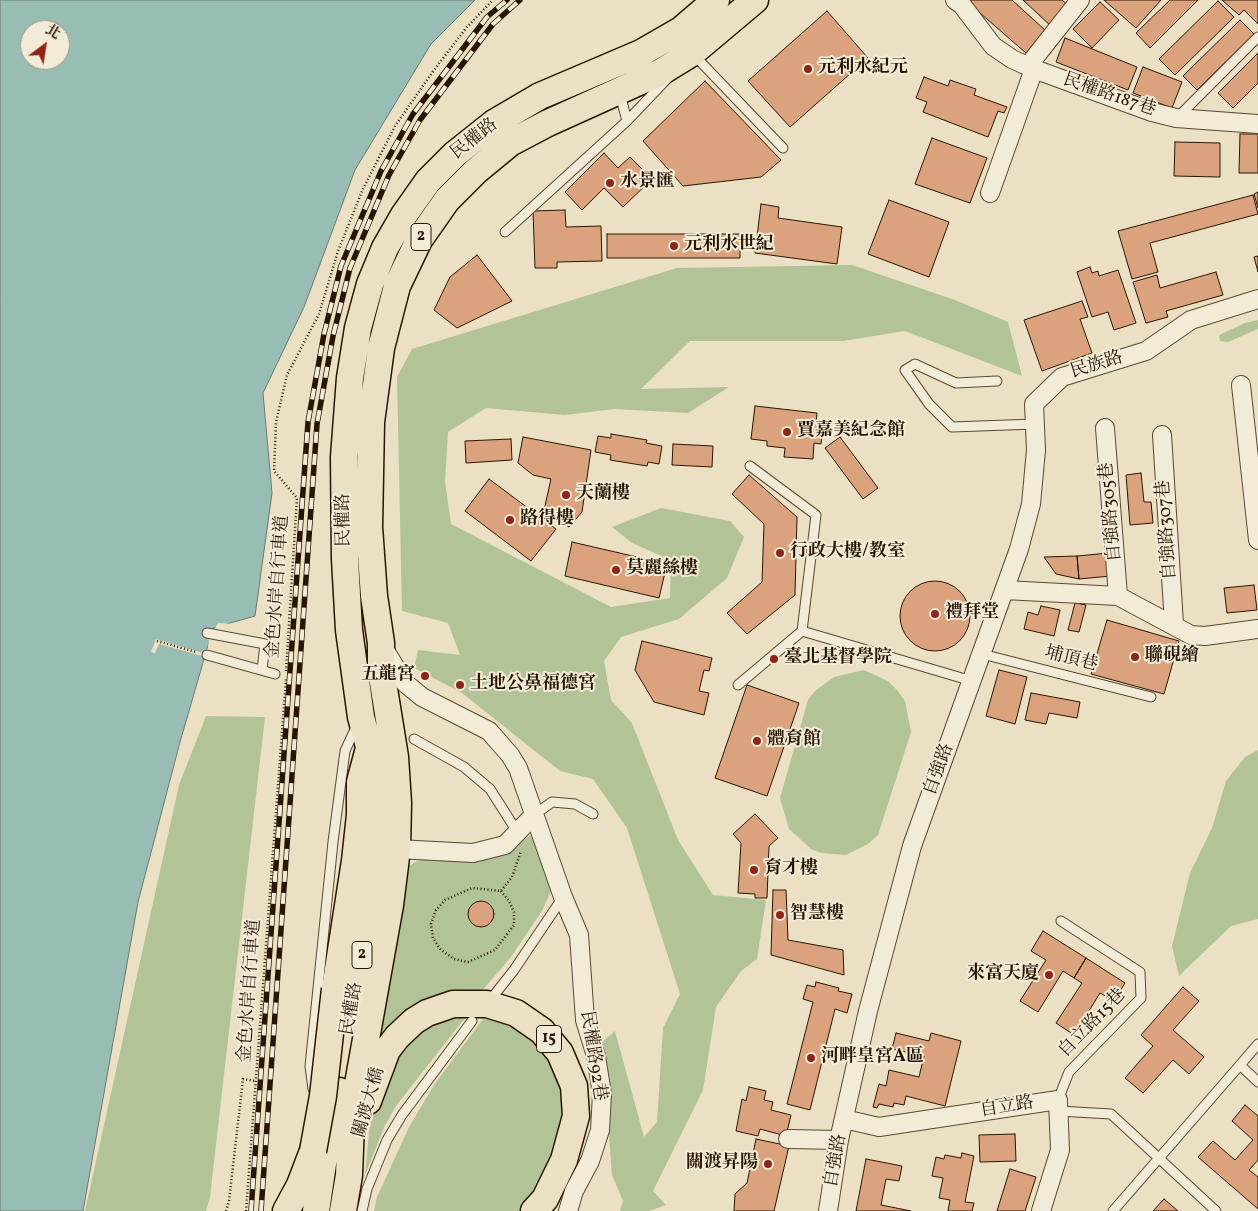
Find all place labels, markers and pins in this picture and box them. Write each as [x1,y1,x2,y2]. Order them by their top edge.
place label: 元利水紀元 [818,58,908,80]
marker: 元利水紀元 [802,63,814,75]
place label: 水景匯 [620,172,674,194]
marker: 水景匯 [604,177,616,189]
place label: 元利水世紀 [684,235,774,257]
marker: 元利水世紀 [668,240,680,252]
place label: 賈嘉美紀念館 [797,421,905,443]
marker: 賈嘉美紀念館 [781,426,793,438]
place label: 天蘭樓 [576,484,630,506]
marker: 天蘭樓 [560,489,572,501]
place label: 路得樓 [520,509,574,531]
marker: 路得樓 [504,514,516,526]
place label: 行政大樓/教室 [790,542,905,564]
marker: 行政大樓/教室 [774,547,786,559]
place label: 莫麗絲樓 [626,559,698,581]
marker: 莫麗絲樓 [610,564,622,576]
place label: 禮拜堂 [945,603,999,625]
marker: 禮拜堂 [929,608,941,620]
place label: 聯硯繪 [1145,646,1199,668]
place label: 臺北基督學院 [784,648,892,670]
marker: 聯硯繪 [1129,651,1141,663]
marker: 臺北基督學院 [768,653,780,665]
place label: 五龍宮 [361,665,415,687]
marker: 五龍宮 [419,670,431,682]
place label: 土地公鼻福德宮 [470,674,596,696]
marker: 土地公鼻福德宮 [454,679,466,691]
place label: 體育館 [767,730,821,752]
marker: 體育館 [751,735,763,747]
place label: 育才樓 [764,859,818,881]
marker: 育才樓 [748,864,760,876]
place label: 智慧樓 [790,904,844,926]
marker: 智慧樓 [774,909,786,921]
place label: 來富天廈 [967,964,1039,986]
marker: 來富天廈 [1043,969,1055,981]
place label: 河畔皇宮A區 [821,1047,924,1069]
marker: 河畔皇宮A區 [805,1052,817,1064]
place label: 關渡昇陽 [686,1153,758,1175]
marker: 關渡昇陽 [762,1158,774,1170]

